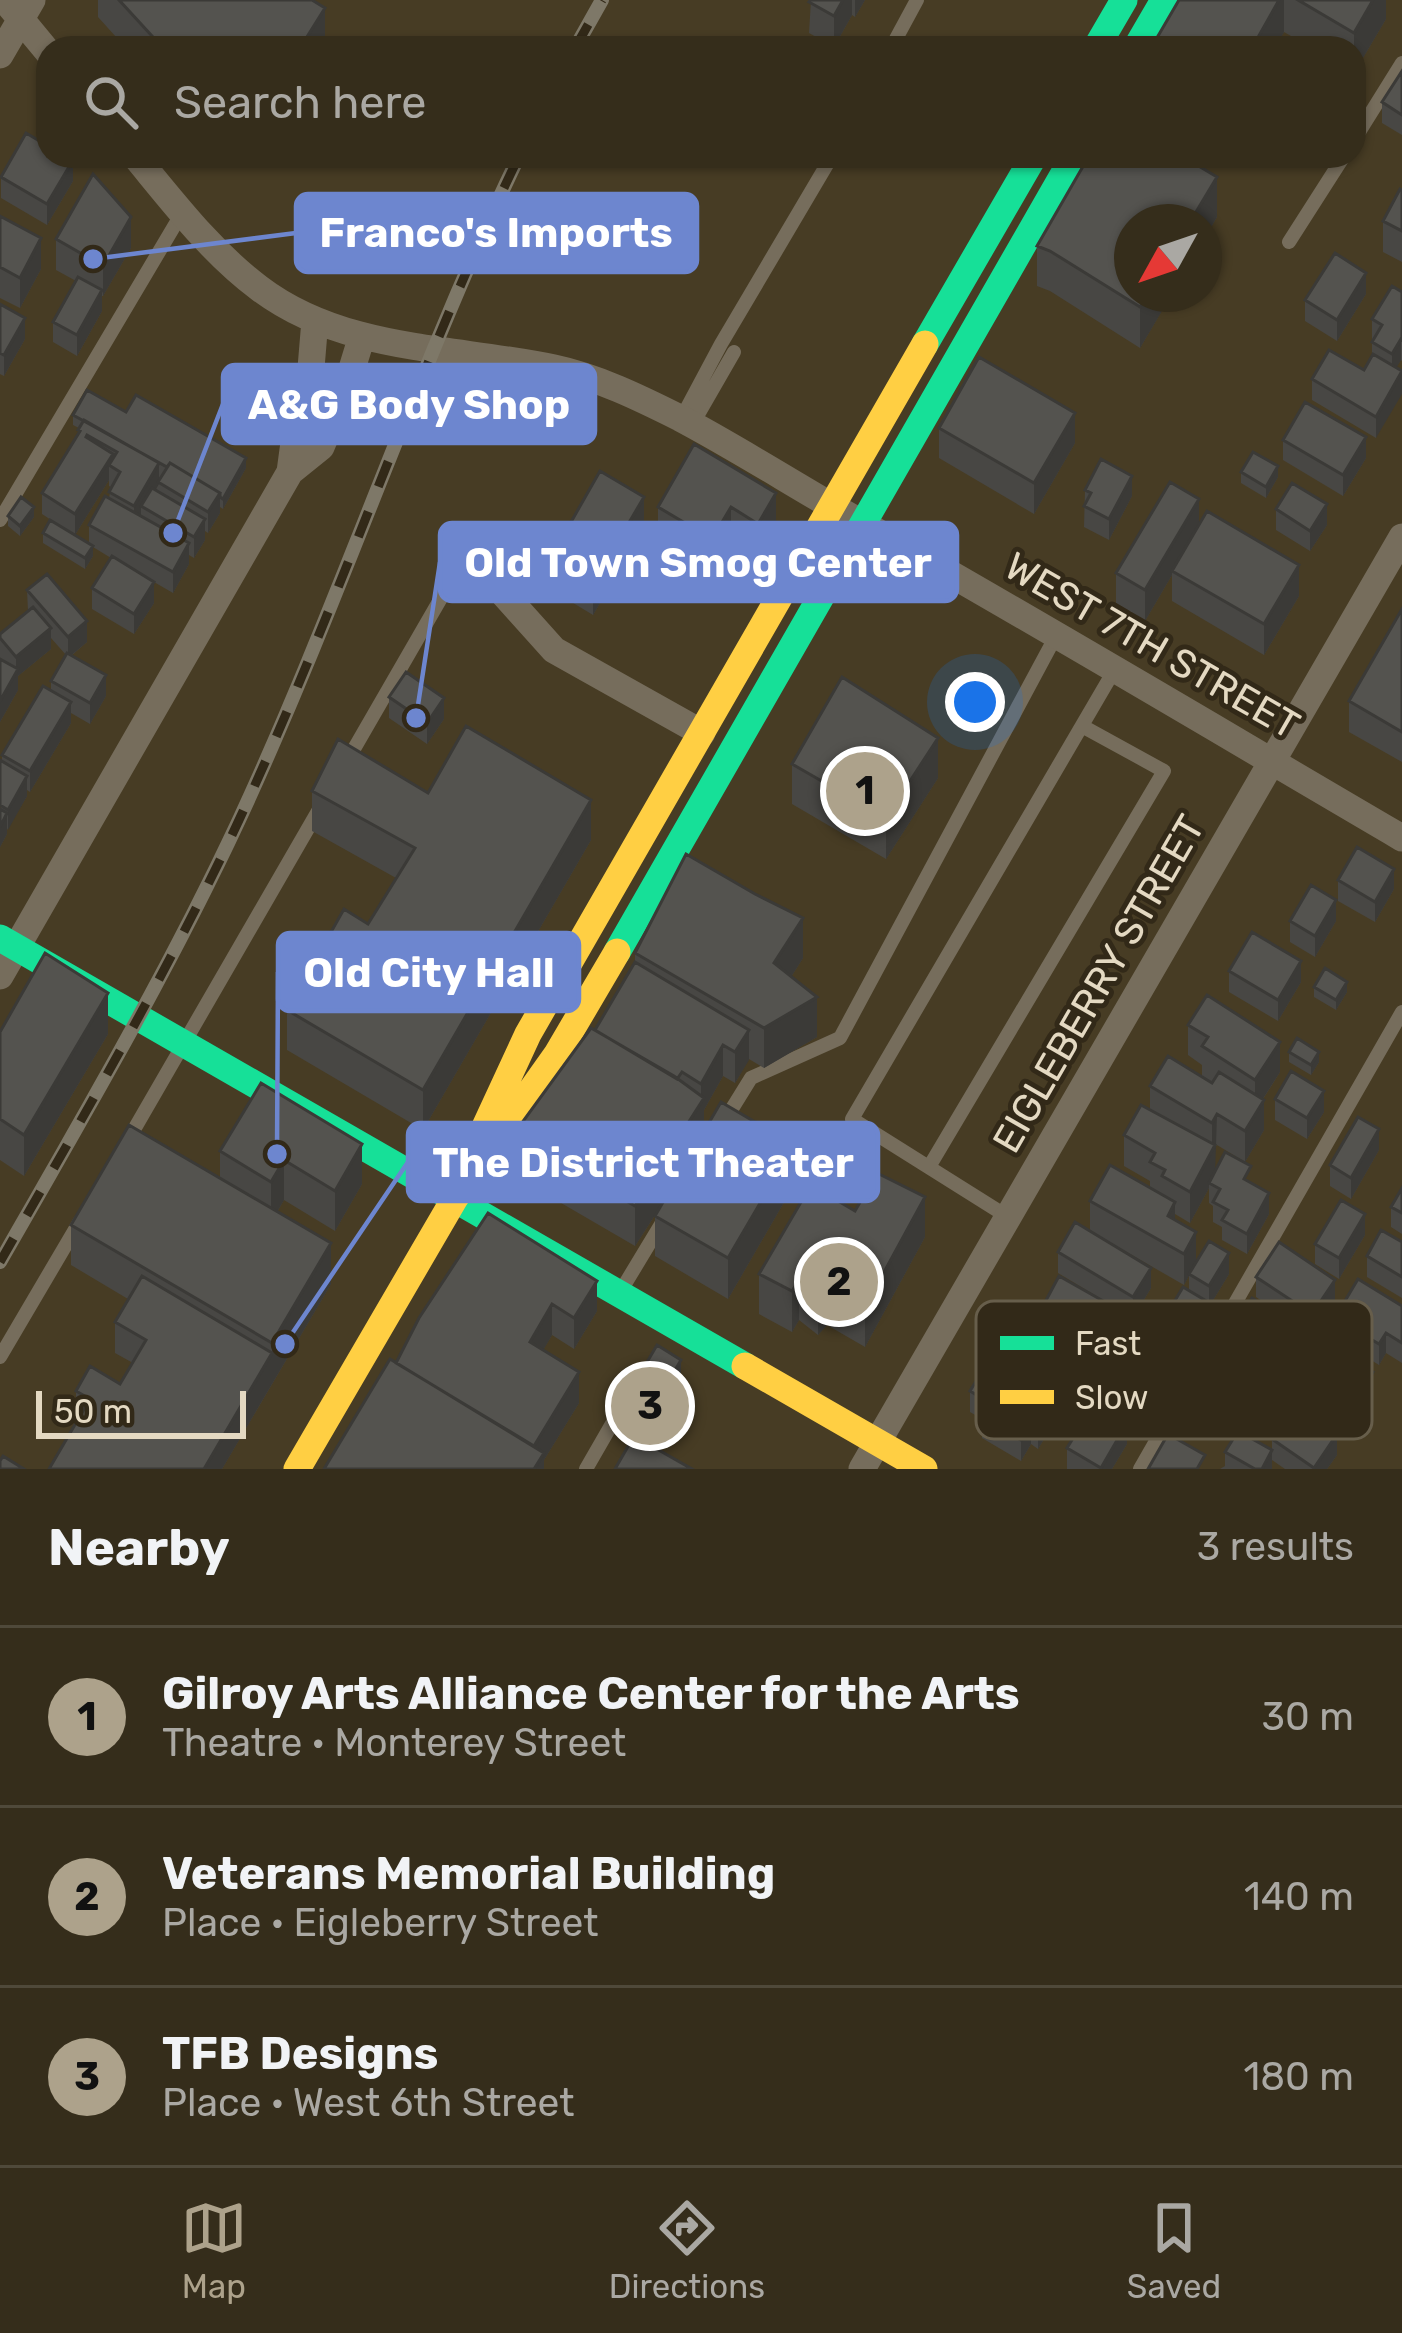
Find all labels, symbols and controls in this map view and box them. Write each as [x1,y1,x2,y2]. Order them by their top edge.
search box [36,36,1366,168]
icon: search [78,69,144,135]
text: Search here [174,76,426,129]
callout: Franco's Imports [296,194,697,272]
north arrow [1114,204,1222,312]
text: Franco's Imports [319,208,673,258]
callout: A&G Body Shop [223,365,595,443]
text: A&G Body Shop [248,380,570,430]
callout: Old Town Smog Center [440,523,957,601]
text: Old Town Smog Center [464,538,932,588]
street label: WEST 7TH STREET [997,543,1307,749]
your location [945,672,1005,732]
pin: 1 [826,746,904,836]
street label: EIGLEBERRY STREET [984,807,1214,1161]
callout: Old City Hall [278,933,579,1011]
text: Old City Hall [303,948,555,998]
callout: The District Theater [408,1123,878,1201]
text: The District Theater [432,1138,854,1188]
pin: 2 [800,1237,878,1327]
legend [976,1301,1372,1439]
text: Fast [1075,1324,1141,1363]
pin: 3 [611,1361,689,1451]
text: Slow [1075,1378,1149,1417]
scale bar [36,1385,246,1438]
text: 50 m [54,1392,132,1431]
text: Nearby [48,1517,230,1578]
text: 3 results [1197,1524,1354,1570]
text: Gilroy Arts Alliance Center for the Arts [162,1667,1020,1720]
text: 1 [77,1694,97,1740]
text: 30 m [1262,1694,1354,1740]
text: Theatre · Monterey Street [162,1720,626,1766]
text: Veterans Memorial Building [162,1847,775,1900]
text: 2 [74,1874,100,1920]
text: 140 m [1244,1874,1354,1920]
text: Place · Eigleberry Street [162,1900,599,1946]
text: TFB Designs [162,2027,438,2080]
text: 3 [74,2054,100,2100]
text: 180 m [1244,2054,1354,2100]
text: Place · West 6th Street [162,2080,575,2126]
tab: Map [181,2195,247,2306]
tab: Directions [609,2195,765,2306]
tab: Saved [1127,2195,1221,2306]

